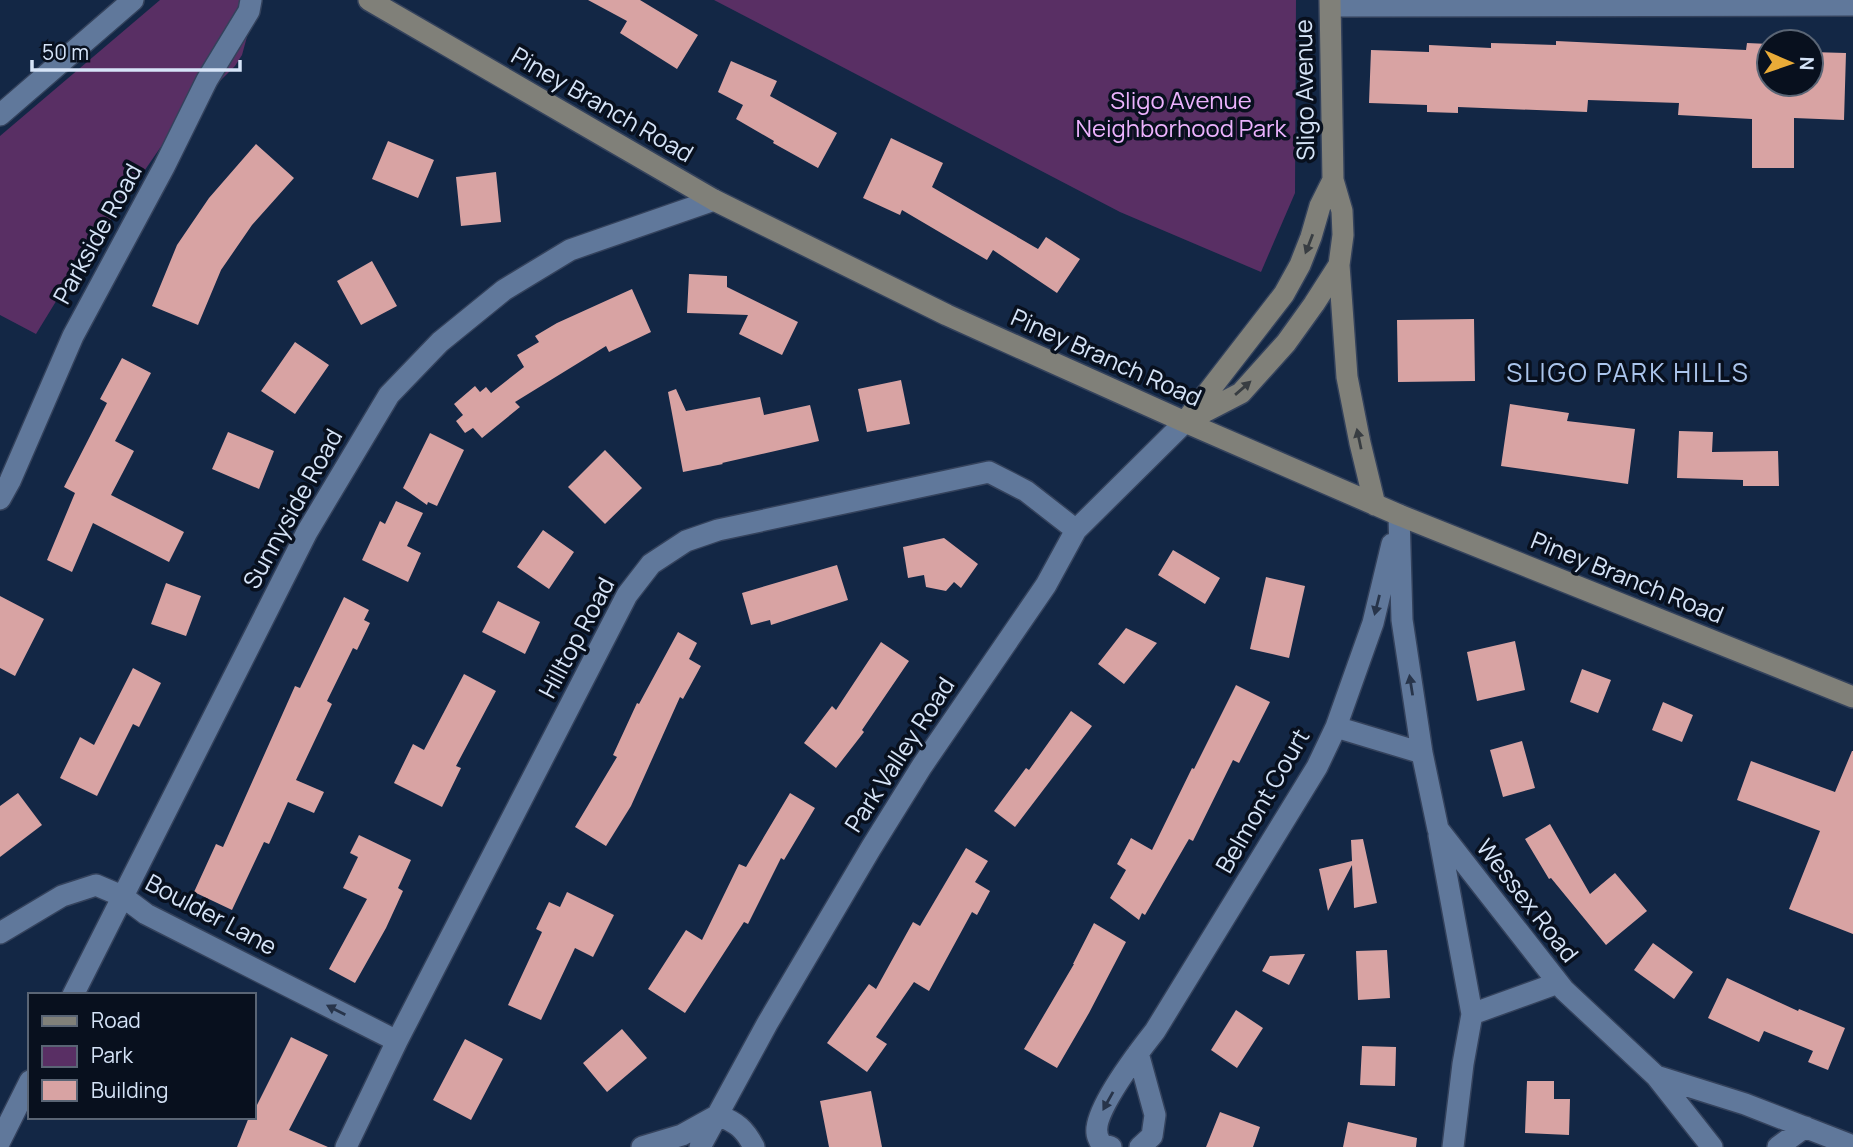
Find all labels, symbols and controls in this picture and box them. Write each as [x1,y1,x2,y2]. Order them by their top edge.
street label: Sligo Avenue [1286,19,1321,161]
scale bar [32,28,240,72]
north arrow [1755,28,1825,98]
text: 50 m [42,38,89,66]
street label: Piney Branch Road [506,38,700,169]
text: N [1794,56,1820,71]
park label: Sligo Avenue Neighborhood Park [1075,83,1288,144]
street label: Parkside Road [45,157,149,309]
one-way arrow [1303,233,1314,254]
street label: Piney Branch Road [1006,300,1207,413]
district label: SLIGO PARK HILLS [1506,354,1750,390]
one-way arrow [1234,380,1252,396]
street label: Sunnyside Road [234,422,349,594]
one-way arrow [1354,428,1365,450]
street label: Piney Branch Road [1526,523,1729,630]
street label: Hilltop Road [530,571,621,704]
one-way arrow [1372,594,1383,616]
street label: Park Valley Road [836,670,961,838]
one-way arrow [1405,674,1416,696]
street label: Belmont Court [1207,722,1316,878]
street label: Wessex Road [1470,832,1587,969]
street label: Boulder Lane [140,865,283,962]
legend [28,993,256,1119]
one-way arrow [326,1005,346,1016]
text: Road [91,1006,141,1034]
text: Park [91,1041,133,1069]
text: Building [91,1076,168,1104]
one-way arrow [1102,1091,1114,1111]

